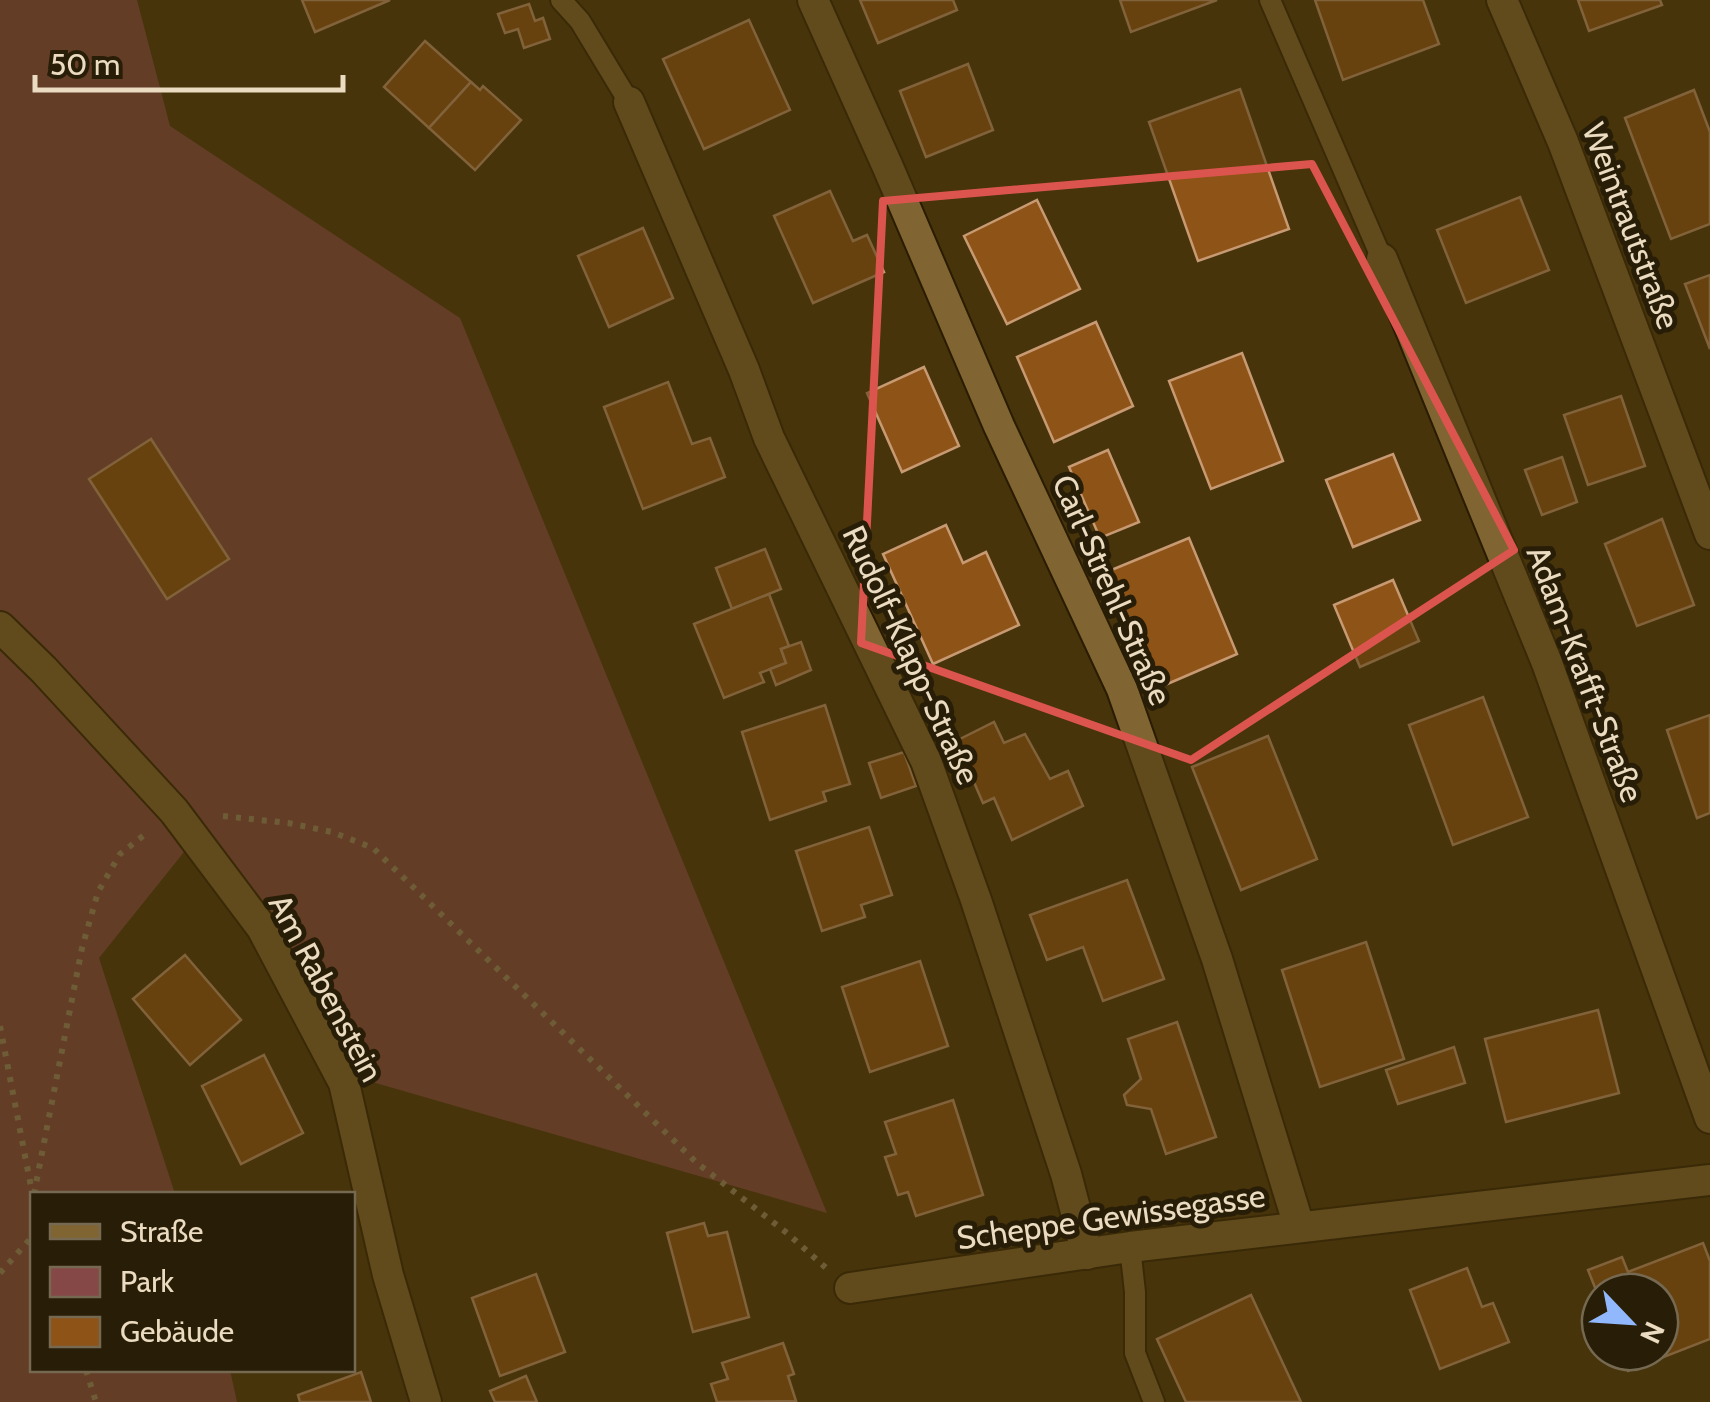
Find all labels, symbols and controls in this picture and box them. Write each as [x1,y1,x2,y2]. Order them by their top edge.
scale bar [35,30,342,92]
text: 50 m [50,46,120,83]
street label: Weintrautstraße [1574,117,1689,334]
street label: Carl-Strehl-Straße [1044,469,1181,711]
street label: Rudolf-Klapp-Straße [834,519,988,790]
street label: Adam-Krafft-Straße [1519,540,1652,807]
street label: Am Rabenstein [261,887,392,1088]
street label: Scheppe Gewissegasse [954,1176,1268,1257]
legend [30,1192,355,1372]
text: Straße [120,1213,203,1250]
text: Park [120,1263,175,1300]
north arrow [1580,1272,1680,1372]
text: Gebäude [120,1313,234,1350]
text: N [1633,1316,1672,1349]

